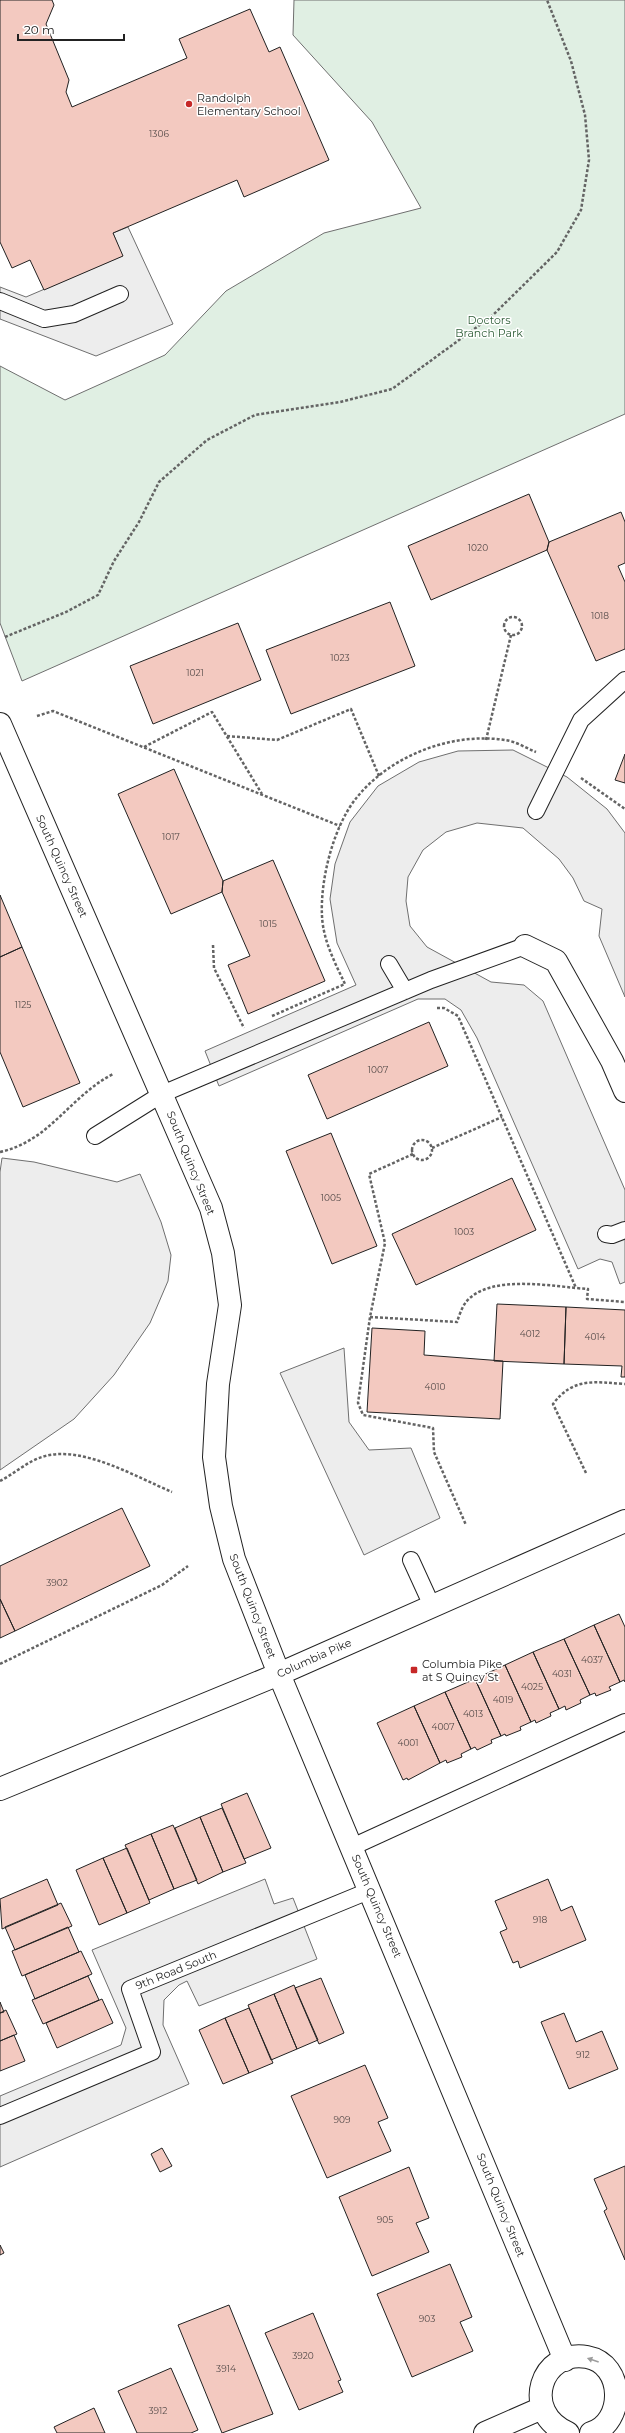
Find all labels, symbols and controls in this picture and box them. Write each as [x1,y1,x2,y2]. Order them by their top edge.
scale bar [18,16,124,42]
text: 20 m [24,22,55,37]
place label: Randolph Elementary School [197,91,301,118]
marker: Randolph Elementary School [184,99,194,109]
house number: 1306 [149,128,169,139]
park label: Doctors Branch Park [455,313,523,340]
house number: 1020 [468,542,488,553]
house number: 1018 [591,610,609,621]
house number: 1023 [330,652,350,663]
house number: 1021 [186,667,204,678]
street label: South Quincy Street [33,812,91,920]
house number: 1017 [162,831,180,842]
house number: 1015 [259,918,277,929]
house number: 1125 [15,999,31,1010]
house number: 1007 [368,1064,388,1075]
street label: South Quincy Street [164,1109,218,1218]
house number: 1005 [321,1192,341,1203]
house number: 1003 [454,1226,474,1237]
house number: 4012 [520,1328,540,1339]
house number: 4014 [584,1331,606,1342]
house number: 4010 [424,1381,446,1392]
street label: South Quincy Street [227,1552,280,1661]
house number: 3902 [46,1577,68,1588]
street label: Columbia Pike [275,1635,354,1681]
house number: 4037 [581,1654,603,1665]
place label: Columbia Pike at S Quincy St [422,1657,502,1684]
marker: Columbia Pike at S Quincy St [409,1665,419,1675]
house number: 4031 [552,1668,572,1679]
house number: 4025 [521,1681,543,1692]
house number: 4019 [493,1694,514,1705]
house number: 4013 [463,1708,483,1719]
house number: 4007 [431,1721,455,1732]
house number: 4001 [397,1737,419,1748]
street label: South Quincy Street [349,1852,405,1960]
house number: 918 [533,1914,547,1925]
street label: 9th Road South [133,1947,219,1993]
house number: 912 [576,2049,590,2060]
house number: 909 [334,2114,351,2125]
street label: South Quincy Street [474,2151,528,2260]
house number: 905 [377,2214,393,2225]
house number: 903 [419,2313,435,2324]
house number: 3920 [292,2350,314,2361]
one-way arrow [586,2356,598,2362]
house number: 3914 [216,2363,236,2374]
house number: 3912 [149,2405,167,2416]

